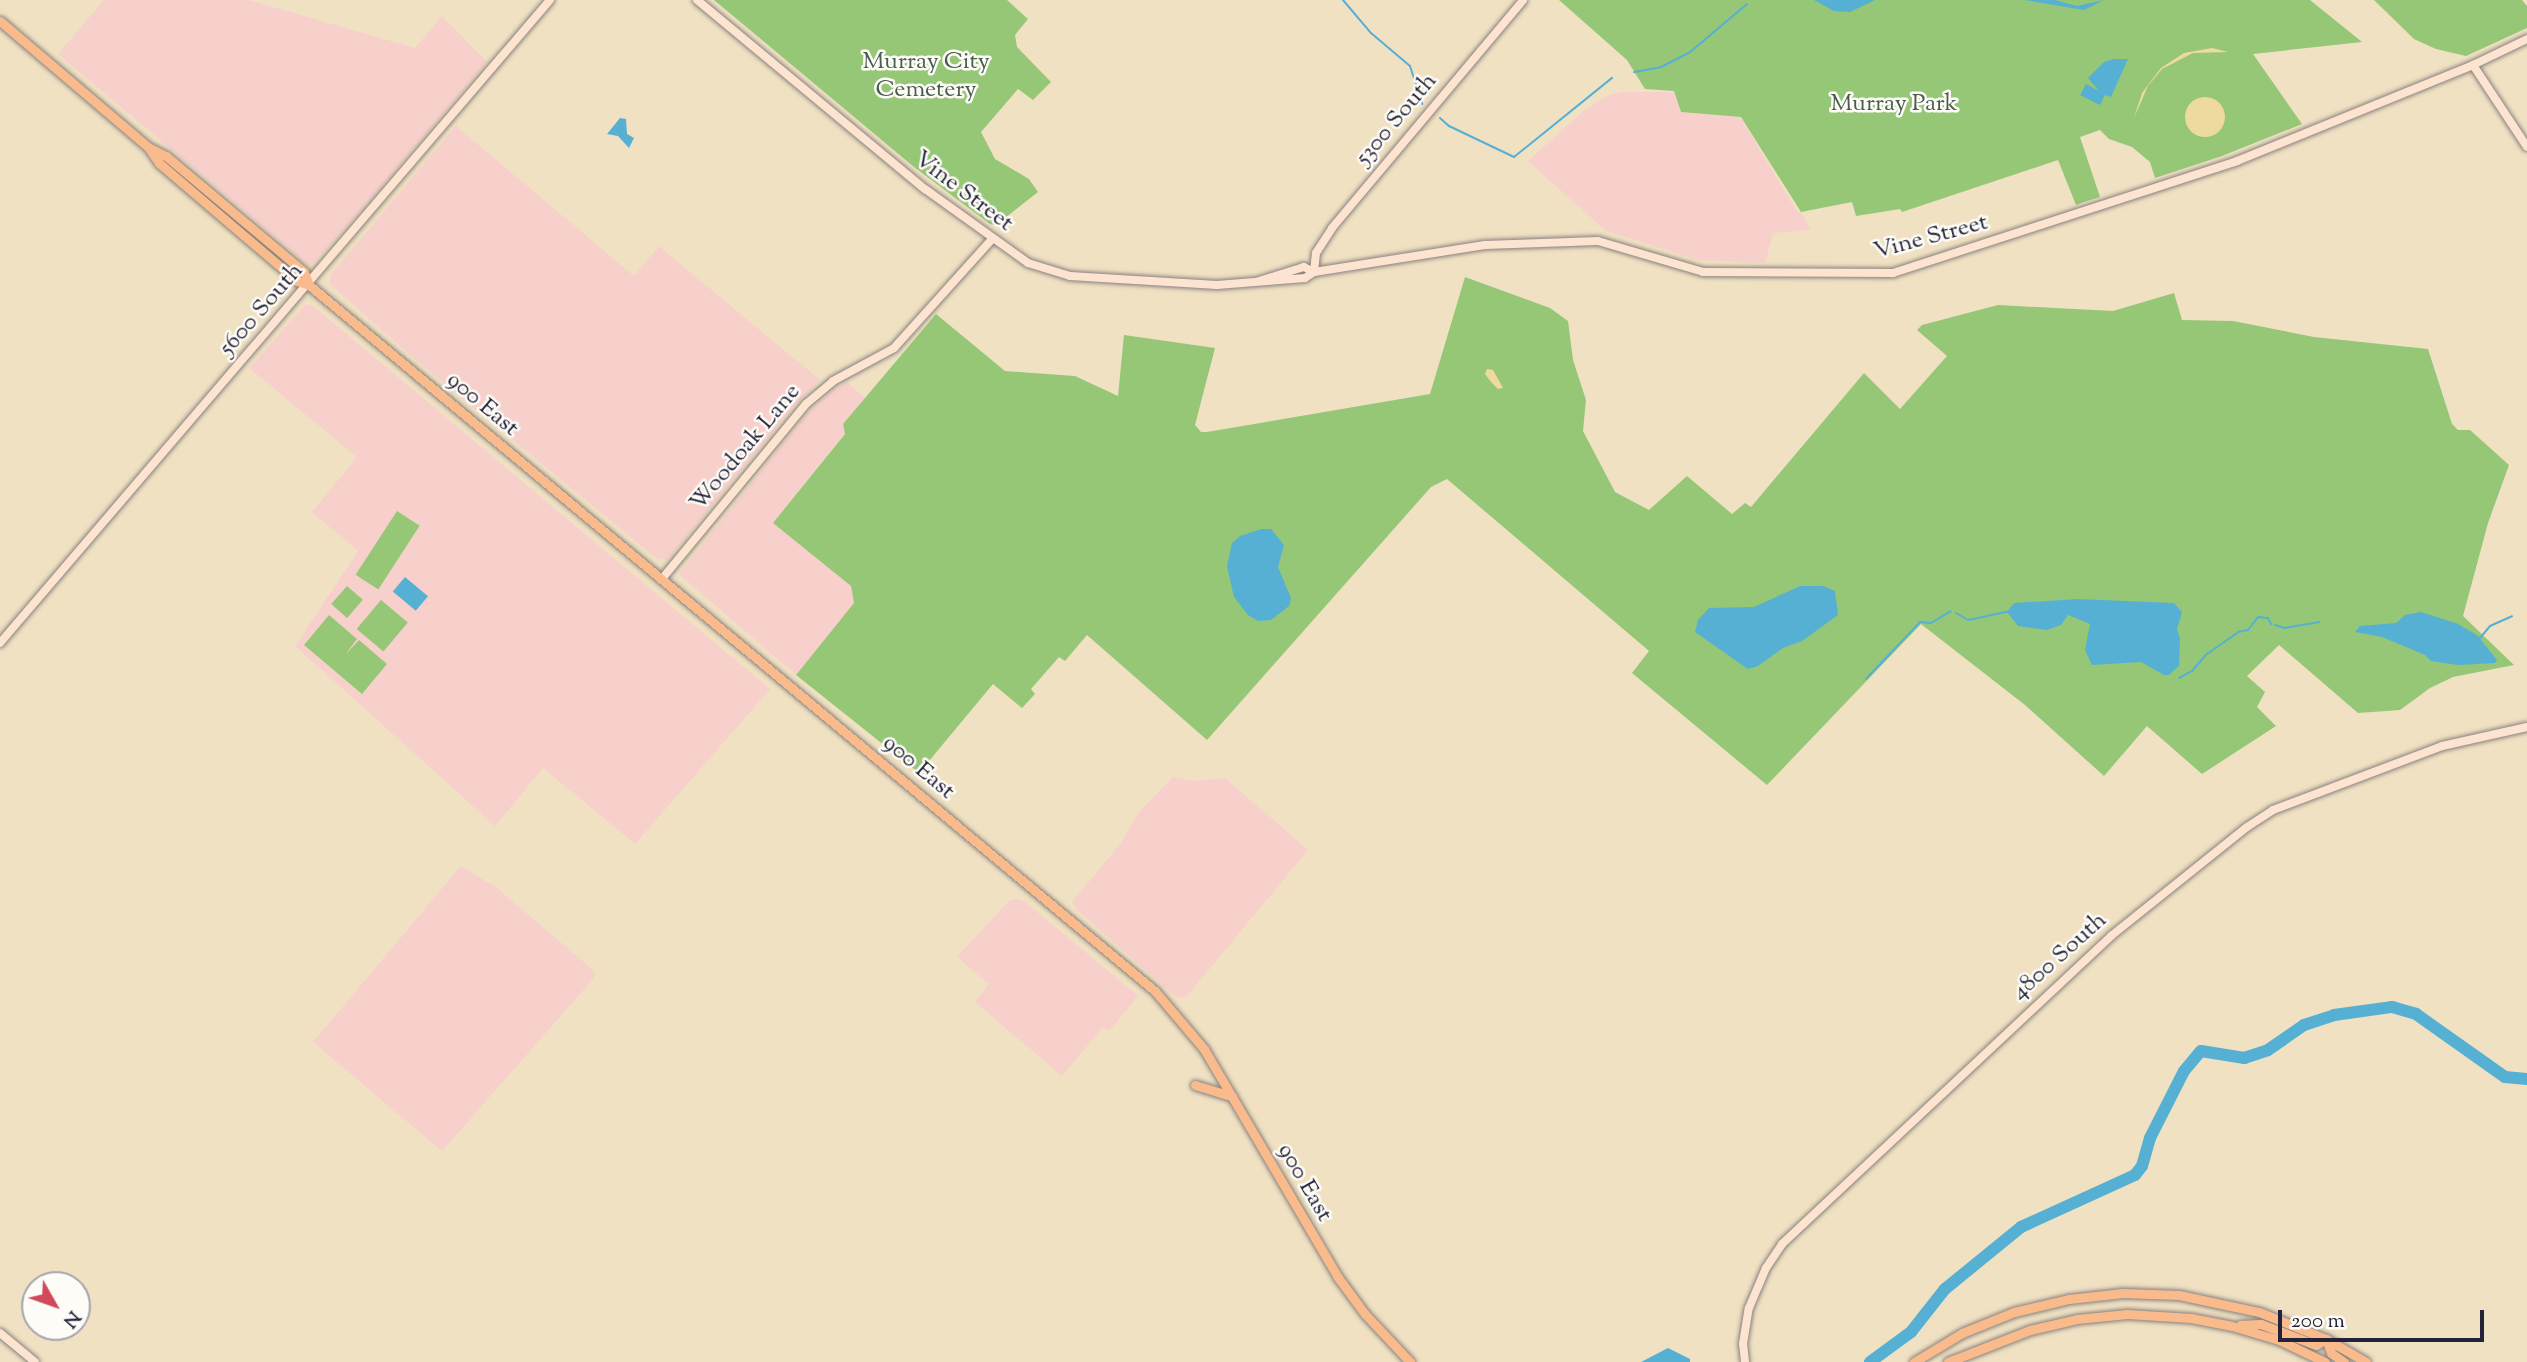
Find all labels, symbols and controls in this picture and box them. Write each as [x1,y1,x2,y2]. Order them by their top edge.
park label: Murray City Cemetery [862,49,990,105]
street label: 5300 South [1350,68,1444,172]
park label: Murray Park [1830,91,1958,119]
street label: Vine Street [908,145,1018,239]
street label: Vine Street [1871,209,1991,267]
street label: 5600 South [214,257,310,363]
street label: 900 East [440,367,524,443]
street label: Woodoak Lane [685,379,807,517]
street label: 900 East [876,730,960,806]
street label: 4800 South [2006,907,2114,1007]
street label: 900 East [1270,1139,1338,1227]
north arrow [21,1271,91,1341]
scale bar [2282,1296,2488,1340]
text: N [56,1304,86,1333]
text: 200 m [2291,1307,2345,1337]

